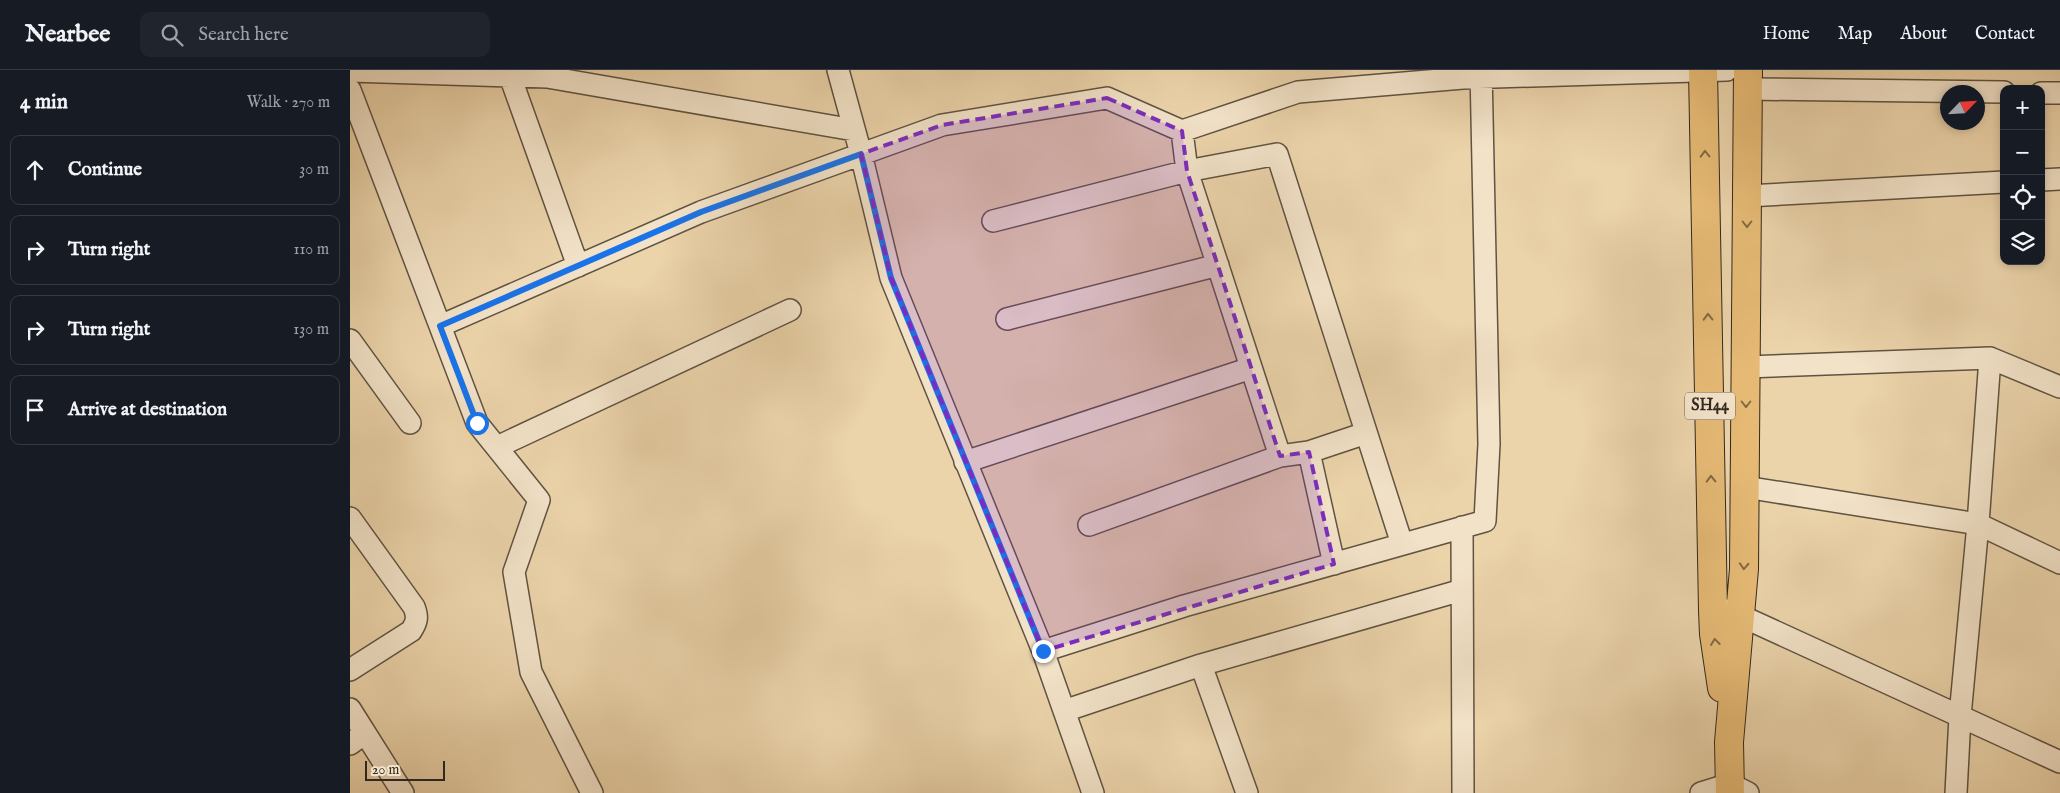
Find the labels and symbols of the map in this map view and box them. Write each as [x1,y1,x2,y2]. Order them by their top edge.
north arrow [1940,85,1985,130]
one-way arrow [1700,150,1710,158]
one-way arrow [1742,220,1752,228]
one-way arrow [1703,313,1714,321]
road number: SH44 [1685,392,1735,420]
one-way arrow [1741,400,1751,408]
route start [466,412,489,435]
one-way arrow [1706,475,1716,483]
one-way arrow [1738,562,1749,570]
one-way arrow [1711,637,1721,646]
route end [1032,640,1055,663]
scale bar [365,758,445,781]

